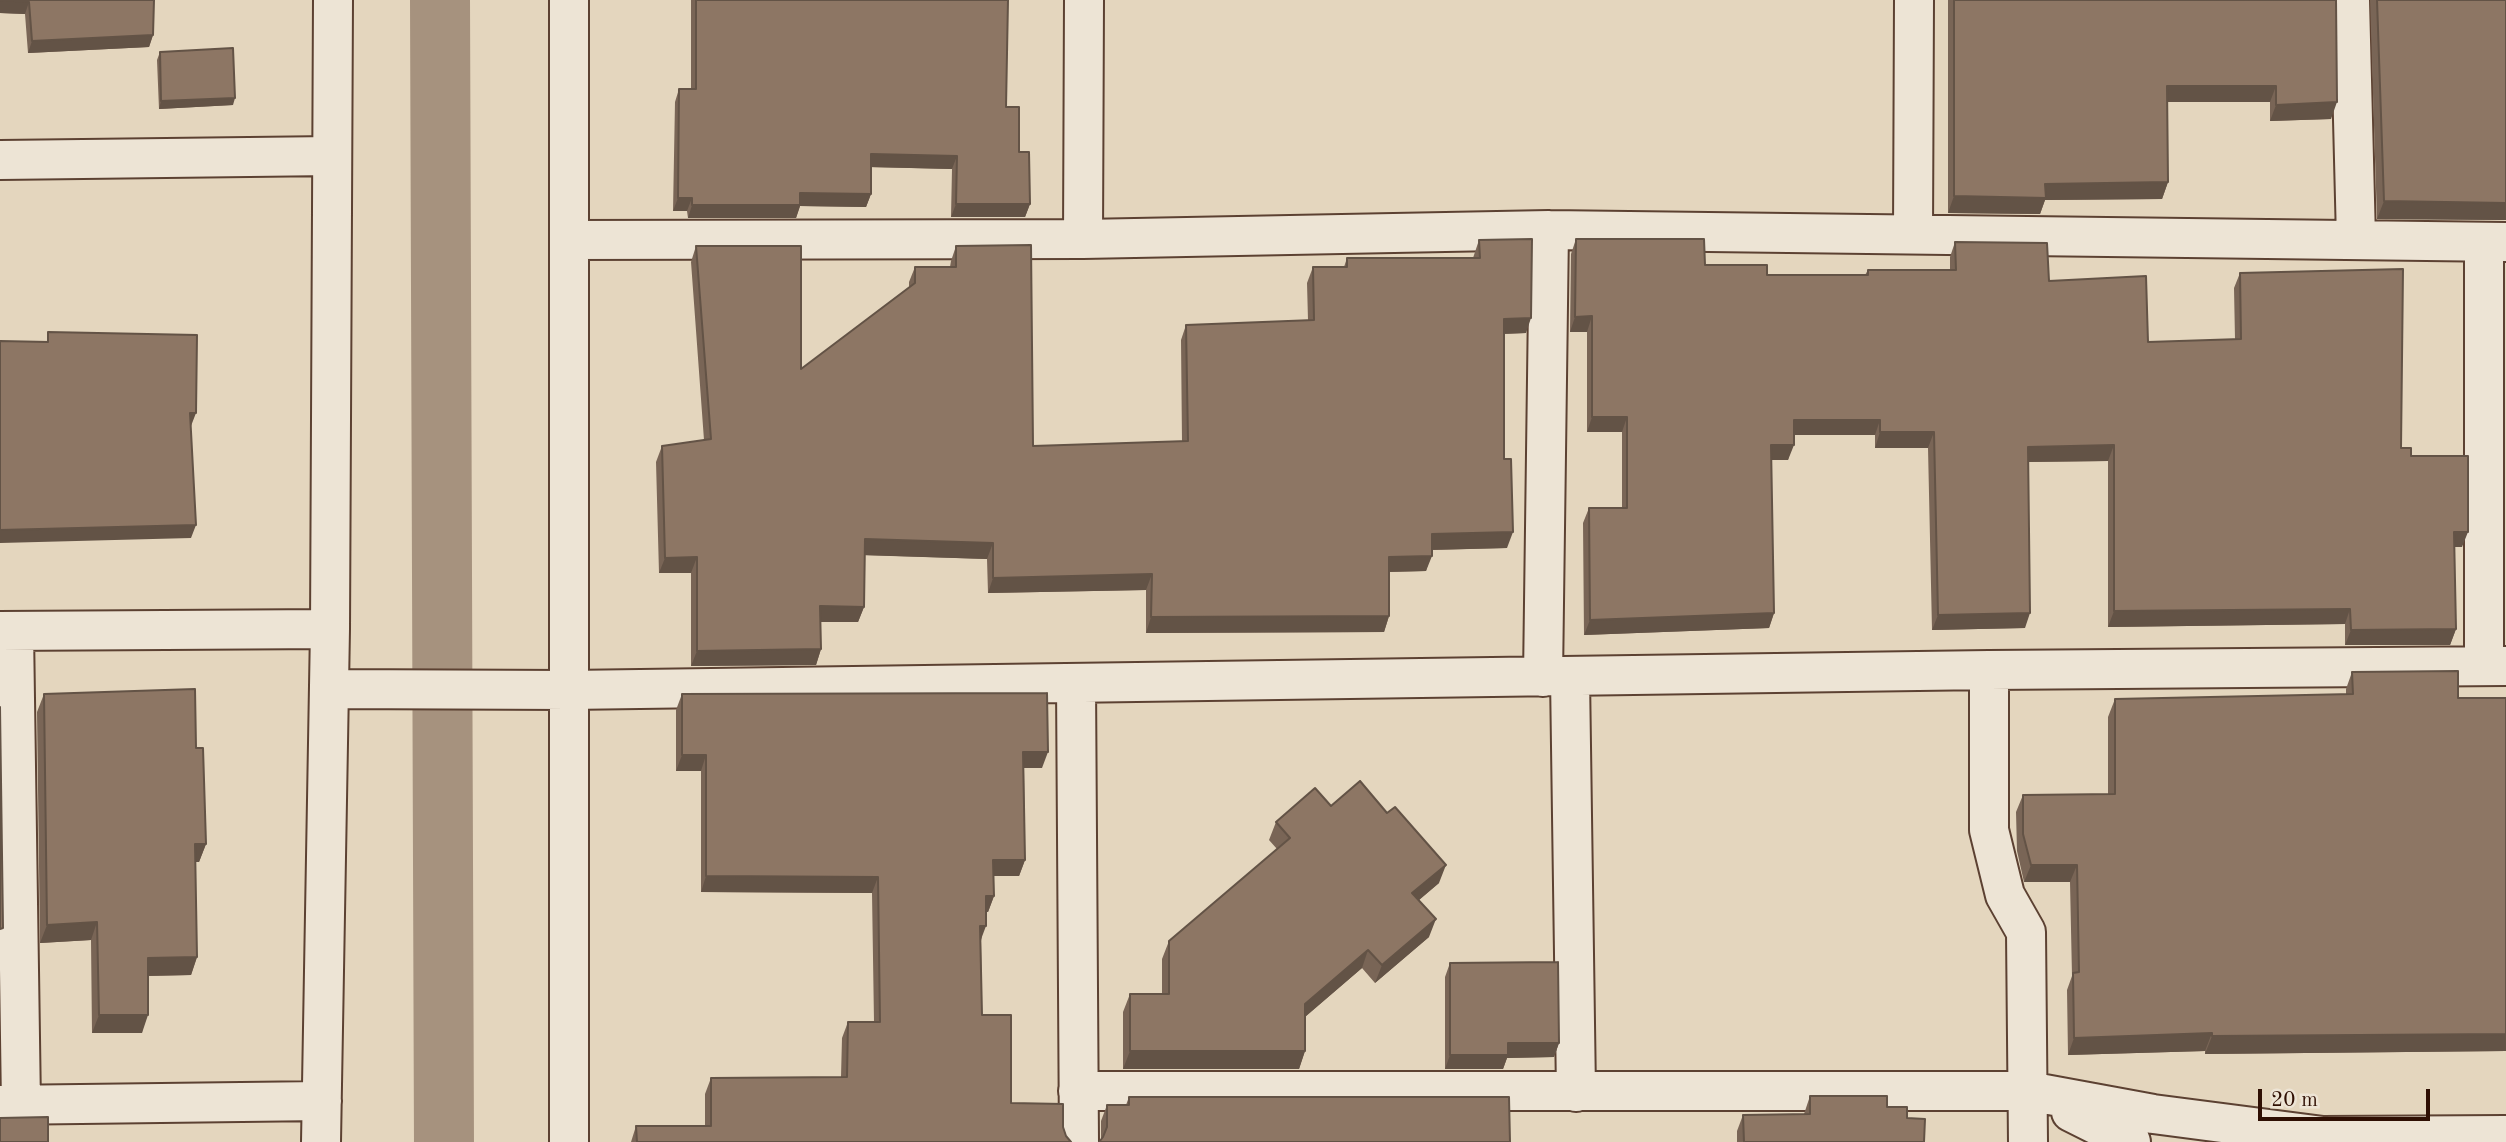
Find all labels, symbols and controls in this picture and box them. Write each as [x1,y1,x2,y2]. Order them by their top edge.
scale bar [2261,1076,2432,1120]
text: 20 m [2271,1090,2318,1111]

